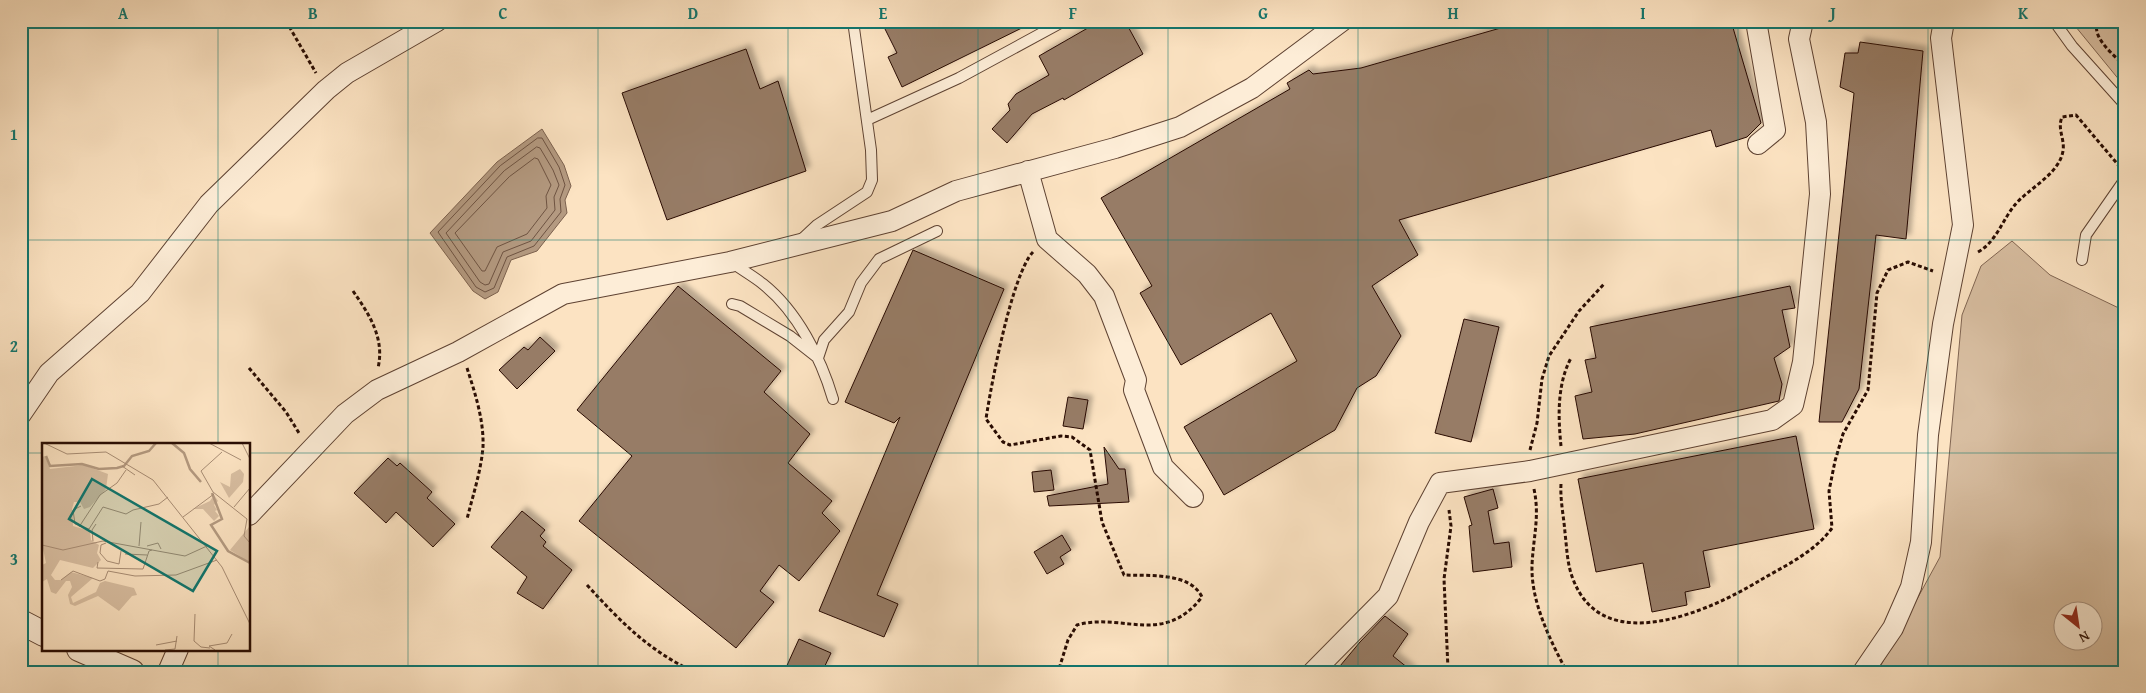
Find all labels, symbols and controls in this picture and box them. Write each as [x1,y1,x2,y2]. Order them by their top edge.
text: A [118,1,129,25]
text: B [308,1,318,25]
text: C [498,1,508,25]
text: D [688,1,698,25]
text: E [879,1,888,25]
text: F [1069,1,1077,25]
text: G [1258,1,1268,25]
text: H [1447,1,1459,25]
text: I [1640,1,1646,25]
text: J [1827,1,1836,25]
text: K [2018,1,2029,25]
text: 1 [10,122,18,146]
text: 2 [10,334,18,358]
inset map [42,443,250,650]
text: 3 [10,547,18,571]
north arrow [2054,600,2104,650]
text: N [2075,626,2094,649]

